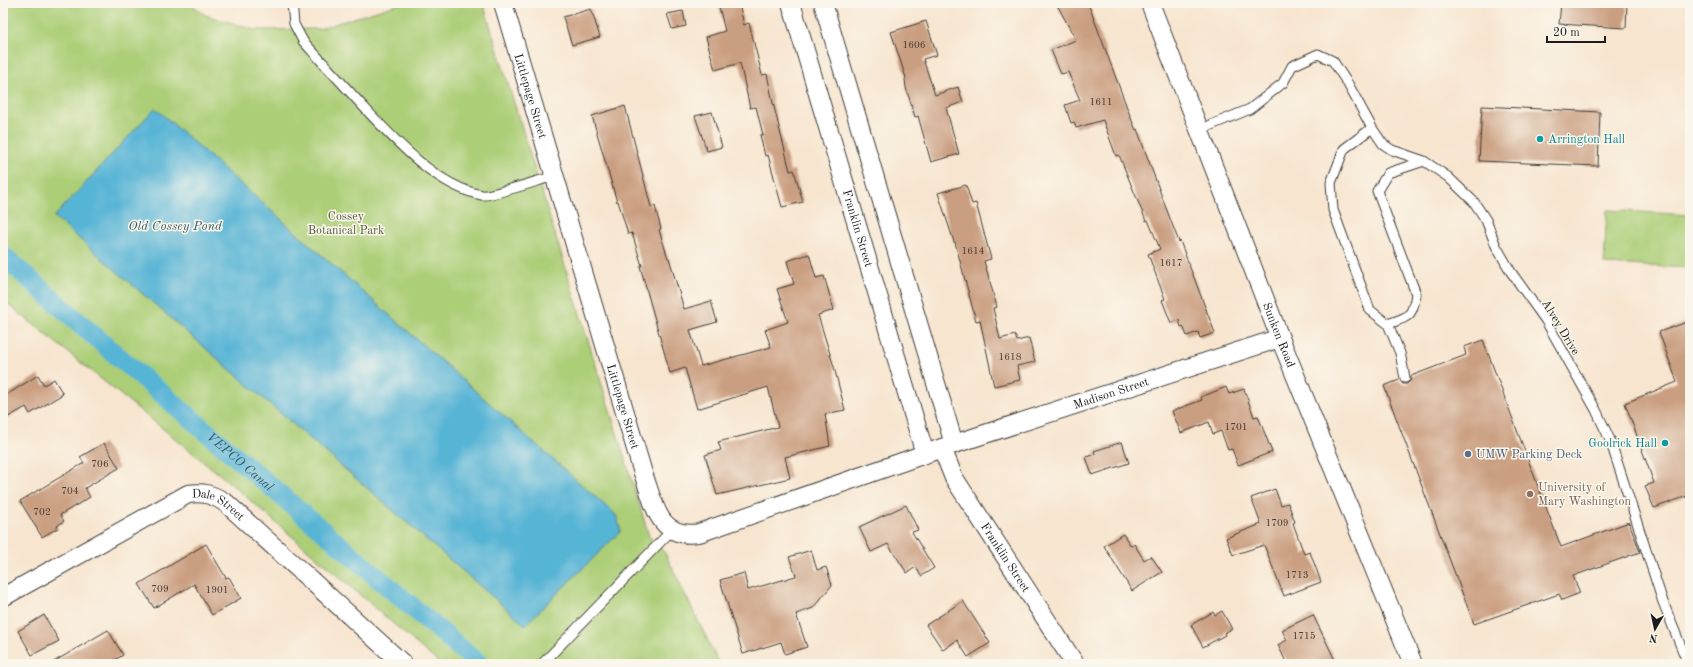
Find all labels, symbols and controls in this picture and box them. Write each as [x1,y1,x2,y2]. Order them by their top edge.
scale bar [1547,18,1605,44]
text: 20 m [1553,27,1580,39]
house number: 1606 [902,40,926,50]
street label: Littlepage Street [511,52,548,140]
house number: 1611 [1089,97,1113,107]
marker: Arrington Hall [1535,134,1545,144]
place label: Arrington Hall [1548,134,1625,146]
street label: Franklin Street [840,189,874,269]
park label: Cossey Botanical Park [308,211,384,237]
water label: Old Cossey Pond [128,220,222,233]
house number: 1614 [961,246,985,256]
house number: 1617 [1159,258,1183,268]
street label: Alvey Drive [1539,298,1582,358]
street label: Sunken Road [1260,301,1296,369]
house number: 1618 [998,352,1022,362]
street label: Littlepage Street [604,363,641,451]
street label: Madison Street [1072,376,1150,412]
house number: 1701 [1224,422,1248,432]
water label: VEPCO Canal [204,430,276,494]
place label: Goolrick Hall [1588,438,1657,450]
marker: Goolrick Hall [1660,438,1670,448]
marker: UMW Parking Deck [1463,449,1473,459]
place label: UMW Parking Deck [1476,449,1582,461]
house number: 706 [91,459,109,469]
place label: University of Mary Washington [1538,482,1631,508]
house number: 704 [61,486,79,496]
street label: Dale Street [192,488,246,524]
marker: University of Mary Washington [1525,489,1535,499]
house number: 702 [33,507,51,517]
house number: 1709 [1265,518,1289,528]
street label: Franklin Street [978,521,1032,595]
house number: 1713 [1285,570,1309,580]
house number: 709 [151,584,169,594]
house number: 1901 [205,585,229,595]
north arrow [1635,609,1675,649]
house number: 1715 [1292,631,1316,641]
text: N [1648,631,1659,643]

